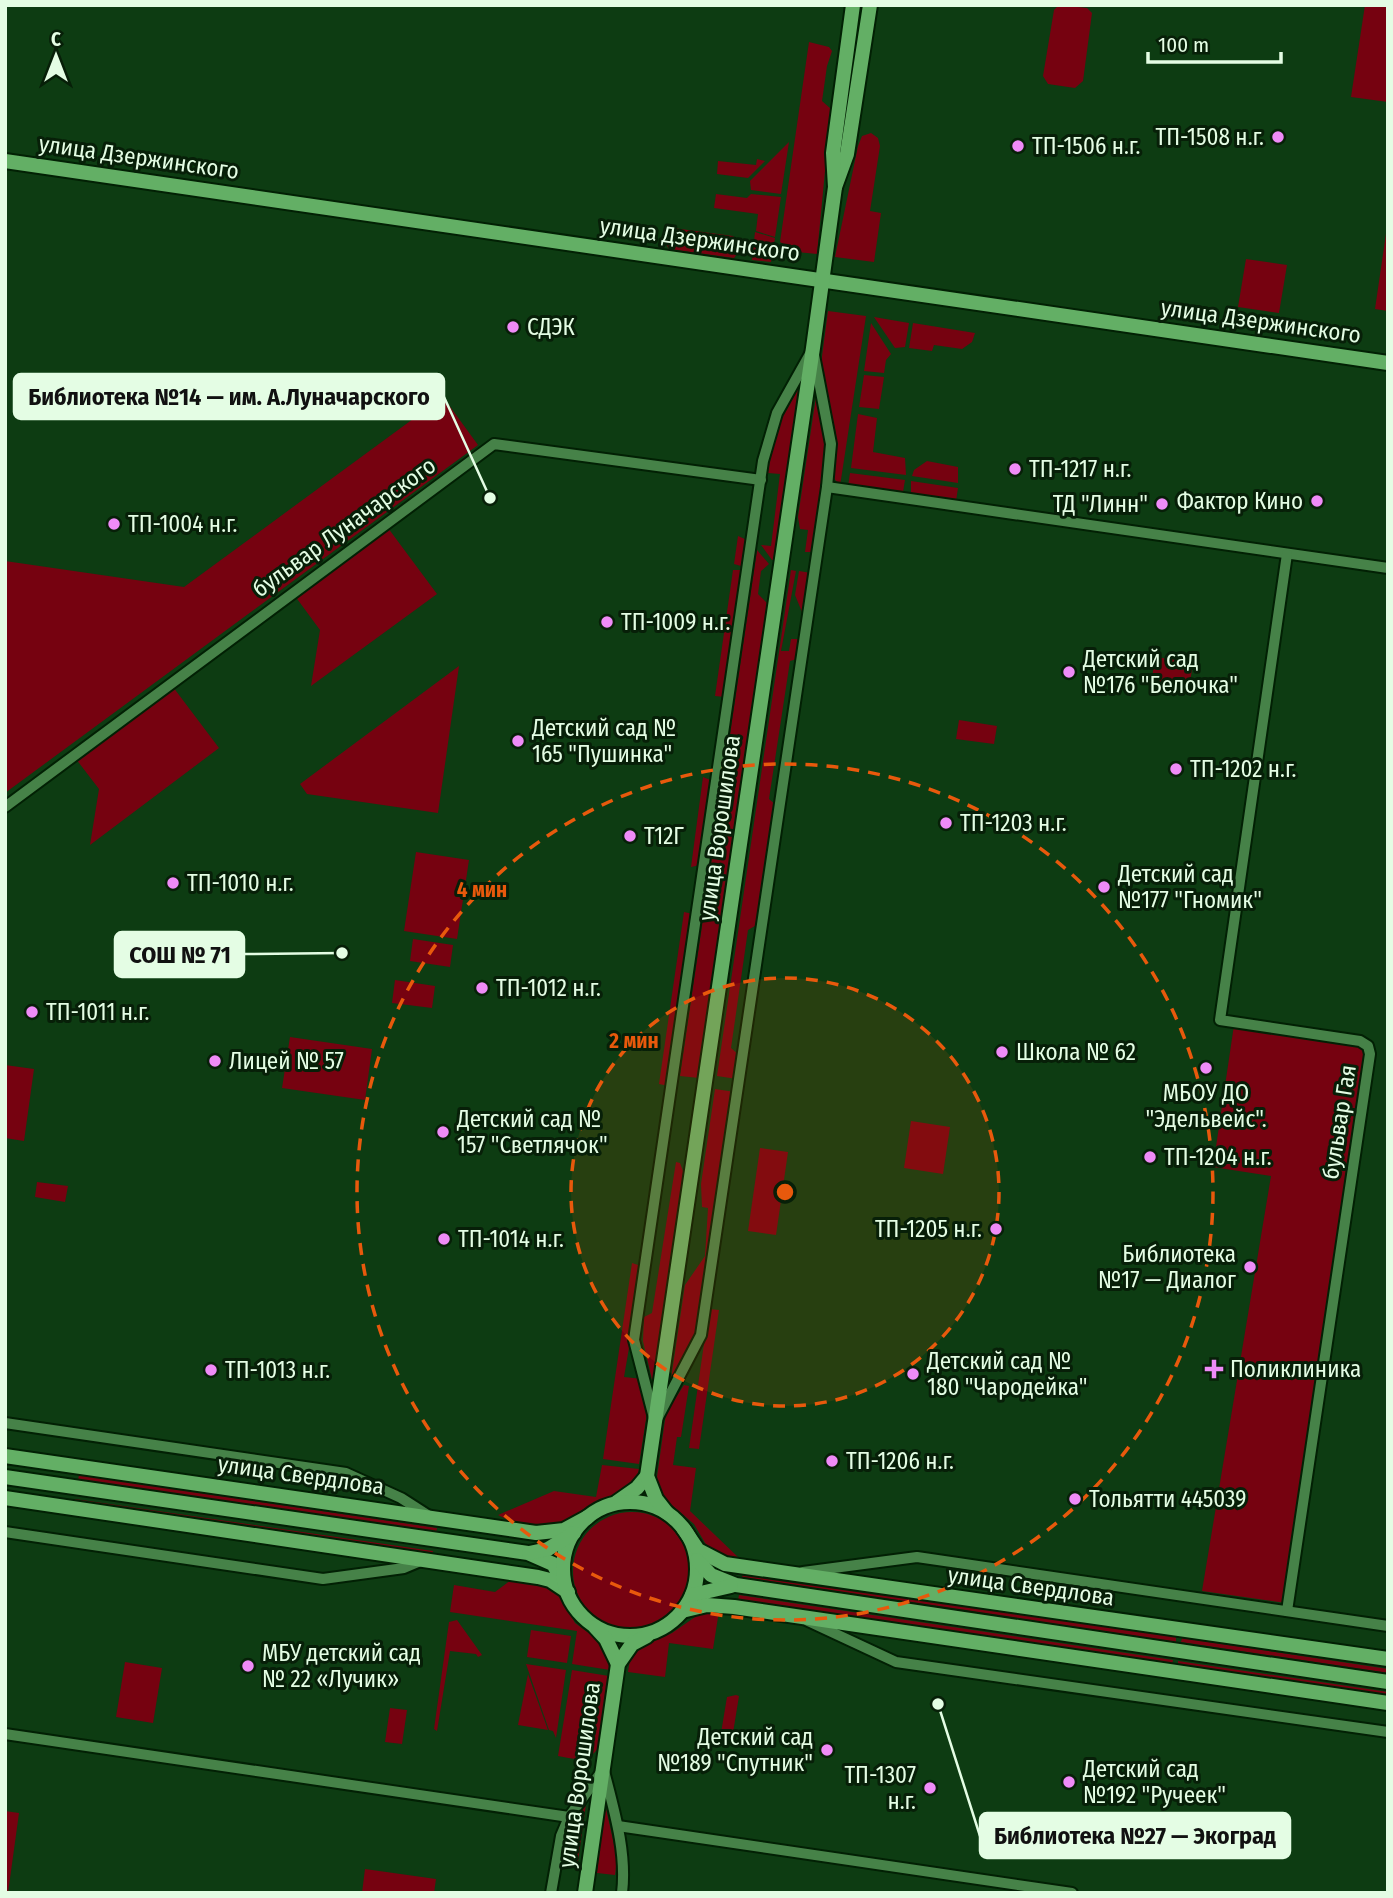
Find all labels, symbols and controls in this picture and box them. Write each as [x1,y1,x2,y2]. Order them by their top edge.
north arrow [21,21,91,91]
scale bar [1148,21,1281,65]
text: С [51,28,61,51]
text: 100 m [1158,32,1209,58]
place label: ТП-1508 н.г. [1156,123,1264,151]
street label: улица Дзержинского [37,129,241,185]
marker: ТП-1508 н.г. [1270,129,1286,145]
place label: ТП-1506 н.г. [1032,132,1140,160]
marker: ТП-1506 н.г. [1010,138,1026,154]
street label: улица Дзержинского [598,211,802,267]
street label: улица Дзержинского [1159,293,1363,349]
place label: СДЭК [527,313,576,341]
marker: СДЭК [505,319,521,335]
callout: Библиотека №14 — им. А.Луначарского [14,374,444,419]
text: Библиотека №14 — им. А.Луначарского [28,383,430,411]
street label: бульвар Луначарского [247,451,441,603]
place label: ТП-1217 н.г. [1029,455,1131,483]
marker: ТП-1217 н.г. [1007,461,1023,477]
place label: Фактор Кино [1177,487,1303,515]
place label: ТД "Линн" [1053,490,1148,518]
marker: Фактор Кино [1309,493,1325,509]
marker: ТД "Линн" [1154,496,1170,512]
place label: ТП-1004 н.г. [128,510,237,538]
marker: ТП-1004 н.г. [106,516,122,532]
place label: ТП-1009 н.г. [621,608,730,636]
marker: ТП-1009 н.г. [599,614,615,630]
place label: Детский сад №176 "Белочка" [1082,645,1238,699]
marker: Детский сад №176 "Белочка" [1061,664,1077,680]
place label: Детский сад № 165 "Пушинка" [531,714,676,768]
marker: Детский сад № 165 "Пушинка" [510,733,526,749]
street label: улица Ворошилова [692,733,746,923]
place label: ТП-1202 н.г. [1190,755,1296,783]
marker: ТП-1202 н.г. [1168,761,1184,777]
place label: ТП-1203 н.г. [960,809,1067,837]
marker: ТП-1203 н.г. [938,815,954,831]
place label: T12Г [644,822,684,850]
marker: T12Г [622,828,638,844]
place label: Детский сад №177 "Гномик" [1117,860,1262,914]
place label: ТП-1010 н.г. [187,869,294,897]
marker: ТП-1010 н.г. [165,875,181,891]
text: 4 мин [457,877,507,903]
marker: Детский сад №177 "Гномик" [1096,879,1112,895]
callout: СОШ № 71 [115,932,244,977]
text: СОШ № 71 [129,941,231,969]
place label: ТП-1012 н.г. [496,974,601,1002]
marker: ТП-1012 н.г. [474,980,490,996]
place label: ТП-1011 н.г. [46,998,149,1026]
marker: ТП-1011 н.г. [24,1004,40,1020]
text: 2 мин [608,1028,659,1054]
place label: Школа № 62 [1016,1038,1136,1066]
marker: Школа № 62 [994,1044,1010,1060]
place label: Лицей № 57 [229,1047,344,1075]
marker: Лицей № 57 [207,1053,223,1069]
marker: МБОУ ДО "Эдельвейс". [1198,1060,1214,1076]
street label: бульвар Гая [1316,1063,1362,1181]
place label: МБОУ ДО "Эдельвейс". [1145,1079,1267,1133]
place label: Детский сад № 157 "Светлячок" [456,1105,608,1159]
marker: Детский сад № 157 "Светлячок" [435,1124,451,1140]
place label: ТП-1204 н.г. [1164,1143,1272,1171]
marker: ТП-1204 н.г. [1142,1149,1158,1165]
centre of rings [773,1180,797,1204]
place label: ТП-1205 н.г. [875,1215,982,1243]
marker: ТП-1205 н.г. [988,1221,1004,1237]
place label: ТП-1014 н.г. [458,1225,564,1253]
marker: ТП-1014 н.г. [436,1231,452,1247]
place label: Библиотека №17 — Диалог [1098,1240,1236,1294]
marker: Библиотека №17 — Диалог [1242,1259,1258,1275]
place label: Детский сад № 180 "Чародейка" [926,1347,1087,1401]
place label: Поликлиника [1230,1355,1361,1383]
place label: ТП-1013 н.г. [225,1356,330,1384]
marker: Поликлиника [1204,1359,1224,1379]
marker: ТП-1013 н.г. [203,1362,219,1378]
marker: Детский сад № 180 "Чародейка" [905,1366,921,1382]
place label: ТП-1206 н.г. [846,1447,954,1475]
street label: улица Свердлова [216,1449,386,1501]
marker: ТП-1206 н.г. [824,1453,840,1469]
place label: Тольятти 445039 [1089,1485,1246,1513]
marker: Тольятти 445039 [1067,1491,1083,1507]
street label: улица Свердлова [946,1560,1116,1612]
place label: МБУ детский сад № 22 «Лучик» [262,1639,421,1693]
marker: МБУ детский сад № 22 «Лучик» [240,1658,256,1674]
street label: улица Ворошилова [552,1680,606,1870]
place label: Детский сад №189 "Спутник" [657,1723,813,1777]
marker: Детский сад №189 "Спутник" [819,1742,835,1758]
place label: Детский сад №192 "Ручеек" [1082,1755,1226,1809]
place label: ТП-1307 н.г. [844,1761,916,1815]
marker: Детский сад №192 "Ручеек" [1061,1774,1077,1790]
marker: ТП-1307 н.г. [922,1780,938,1796]
callout: Библиотека №27 — Экоград [980,1813,1290,1858]
text: Библиотека №27 — Экоград [994,1822,1276,1850]

